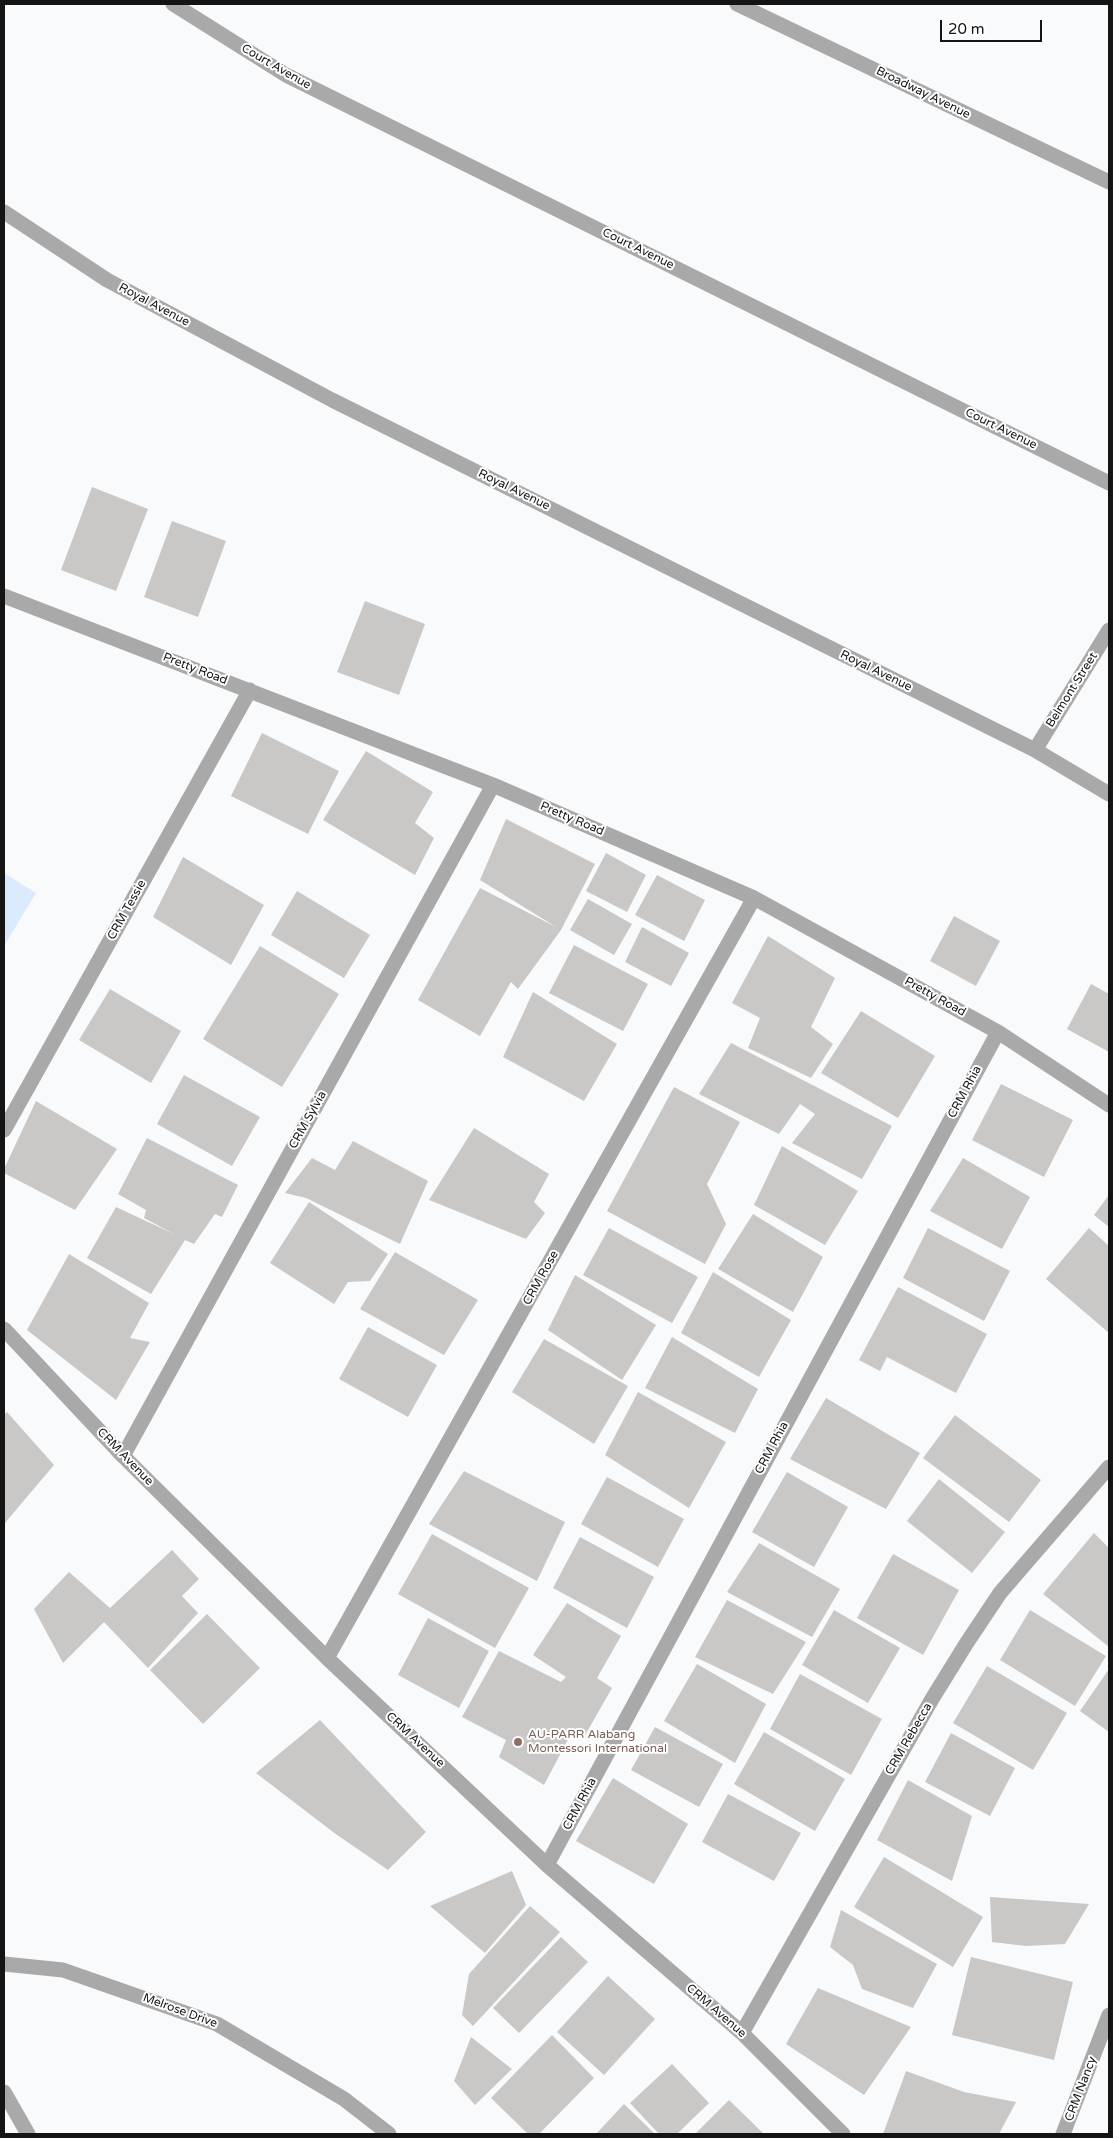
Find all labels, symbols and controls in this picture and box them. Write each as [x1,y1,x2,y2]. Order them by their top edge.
scale bar [943,10,1046,42]
text: 20 m [948,20,985,38]
street label: Court Avenue [239,41,313,93]
street label: Broadway Avenue [874,64,972,122]
street label: Court Avenue [600,225,676,273]
street label: Royal Avenue [116,280,192,330]
street label: Court Avenue [963,405,1039,453]
street label: Royal Avenue [476,466,552,514]
street label: Royal Avenue [838,647,914,695]
street label: Pretty Road [161,650,229,688]
street label: Belmont Street [1043,650,1101,730]
street label: Pretty Road [538,799,606,839]
street label: CRM Tessie [105,878,149,942]
street label: Pretty Road [902,974,968,1020]
street label: CRM Rhia [945,1063,985,1121]
street label: CRM Sylvia [286,1088,330,1152]
street label: CRM Rose [520,1248,562,1308]
street label: CRM Rhia [752,1419,792,1477]
street label: CRM Avenue [94,1425,156,1489]
street label: CRM Rebecca [883,1700,935,1778]
street label: CRM Avenue [383,1709,447,1771]
place label: AU-PARR Alabang Montessori International [528,1728,667,1756]
marker: AU-PARR Alabang Montessori International [512,1736,524,1748]
street label: CRM Rhia [560,1775,600,1833]
street label: CRM Avenue [683,1981,749,2041]
street label: Melrose Drive [141,1991,219,2031]
street label: CRM Nancy [1062,2055,1100,2123]

